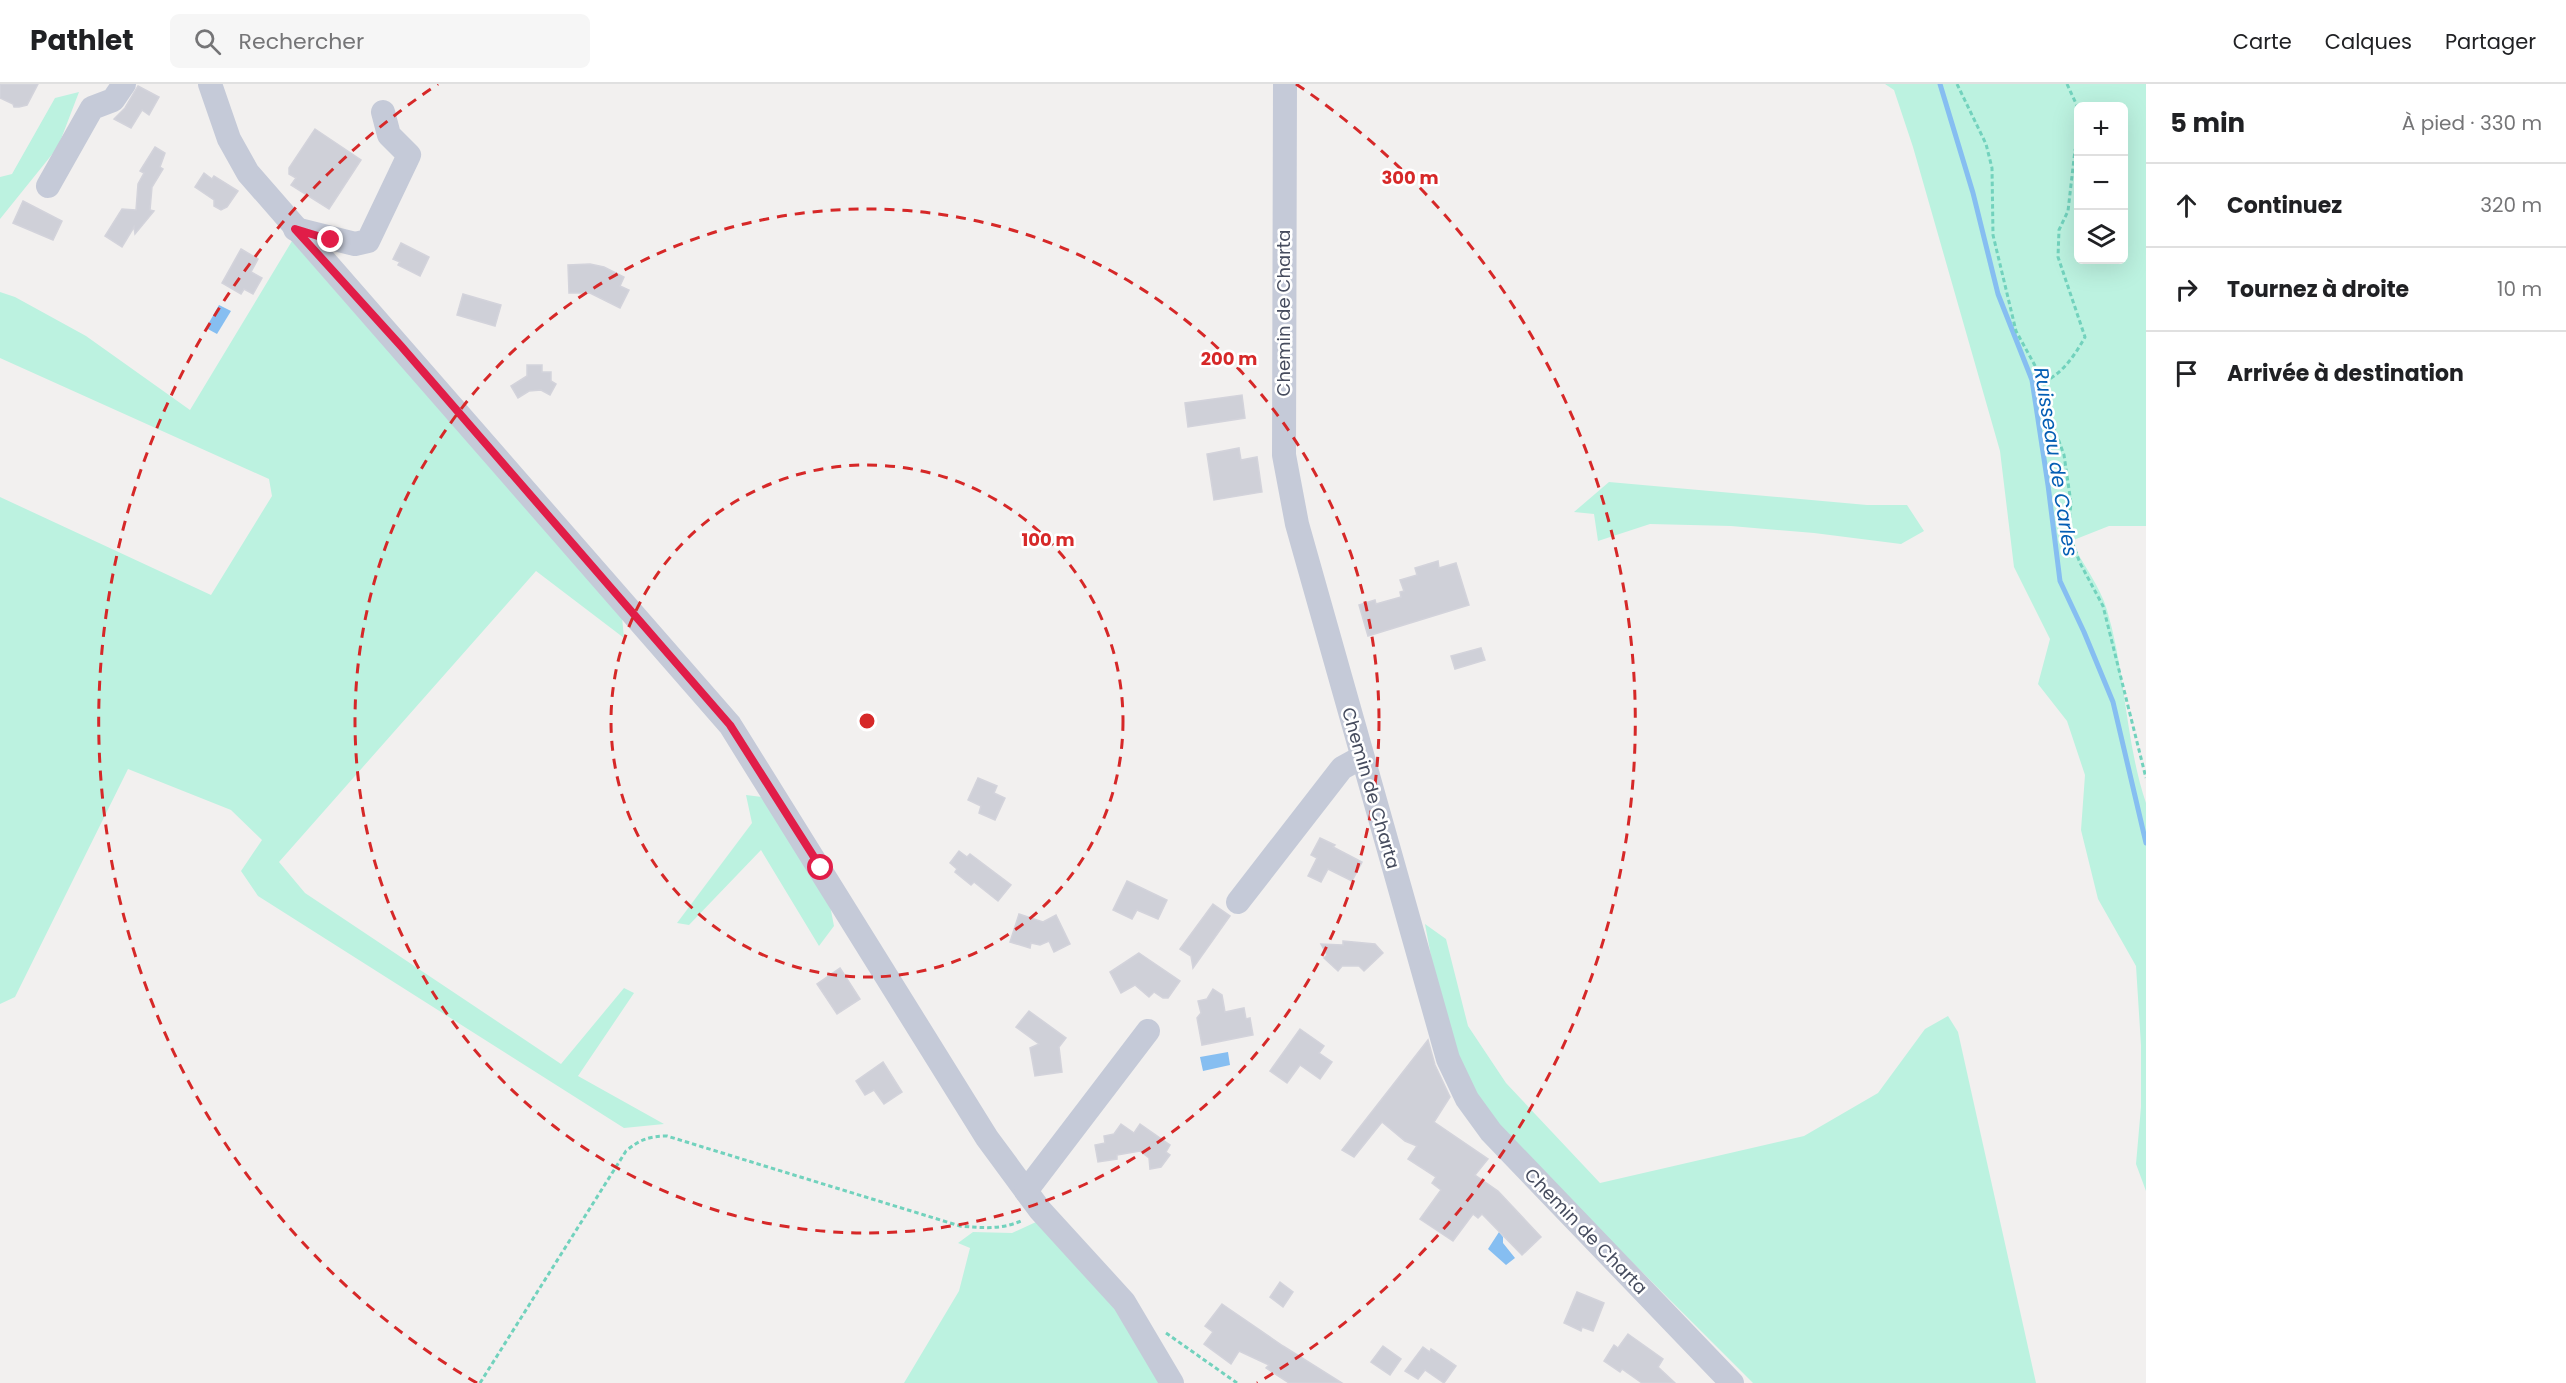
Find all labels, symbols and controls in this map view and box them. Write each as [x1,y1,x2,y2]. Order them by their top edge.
search box [170,14,590,68]
text: Pathlet [30,21,134,60]
icon: search [191,25,224,58]
text: Rechercher [239,26,364,57]
text: Carte [2233,27,2292,56]
text: Calques [2325,27,2412,56]
text: Partager [2445,27,2536,56]
map controls [2074,102,2128,264]
button: + [2074,102,2128,156]
text: 5 min [2170,105,2245,141]
text: À pied · 330 m [2402,109,2542,137]
button: − [2074,156,2128,210]
text: 300 m [1381,165,1439,190]
icon: ahead [2170,189,2203,222]
text: Continuez [2227,190,2342,221]
text: 320 m [2480,191,2542,219]
button: layers [2074,210,2128,264]
route end [317,226,343,252]
street label: Chemin de Charta [1271,229,1296,397]
icon: right [2170,273,2203,306]
text: Tournez à droite [2227,274,2409,305]
text: 10 m [2497,275,2542,303]
text: 200 m [1201,346,1257,371]
icon: arrive [2170,357,2203,390]
text: Arrivée à destination [2227,358,2464,389]
water label: Ruisseau de Carles [2027,365,2085,559]
text: 100 m [1021,527,1075,552]
street label: Chemin de Charta [1336,704,1406,872]
centre of rings [857,711,877,731]
route start [807,854,833,880]
street label: Chemin de Charta [1519,1162,1653,1300]

